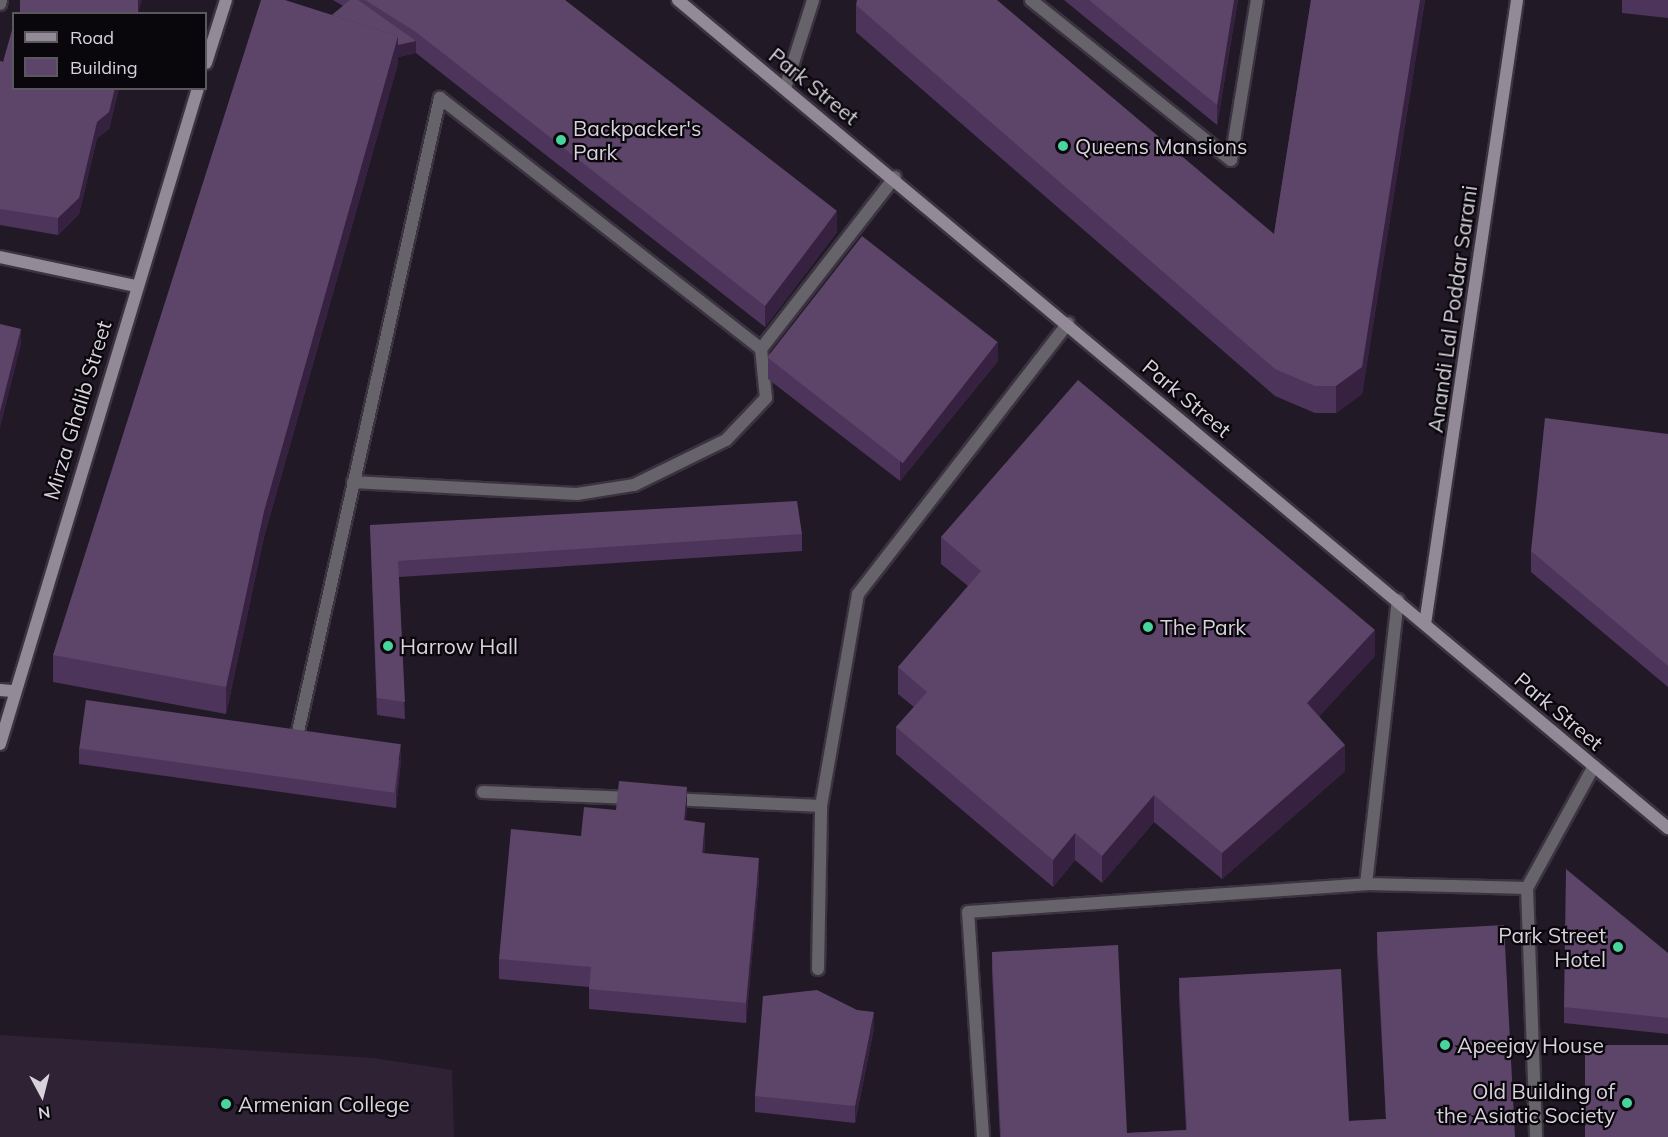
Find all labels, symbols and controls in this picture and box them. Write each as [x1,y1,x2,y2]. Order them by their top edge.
legend [12,12,207,90]
text: Road [70,26,114,49]
street label: Park Street [764,42,864,130]
text: Building [70,56,138,79]
place label: Backpacker's Park [573,115,701,165]
marker: Backpacker's Park [554,133,568,147]
place label: Queens Mansions [1075,133,1247,159]
marker: Queens Mansions [1056,139,1070,153]
street label: Anandi Lal Poddar Sarani [1422,184,1482,434]
street label: Mirza Ghalib Street [38,317,116,503]
street label: Park Street [1138,354,1236,442]
place label: The Park [1160,614,1246,640]
marker: The Park [1141,620,1155,634]
place label: Harrow Hall [400,633,518,659]
marker: Harrow Hall [381,639,395,653]
street label: Park Street [1510,667,1608,755]
place label: Park Street Hotel [1498,922,1606,972]
marker: Park Street Hotel [1611,940,1625,954]
place label: Apeejay House [1457,1032,1604,1058]
marker: Apeejay House [1438,1038,1452,1052]
north arrow [12,1065,72,1125]
place label: Old Building of the Asiatic Society [1436,1078,1615,1128]
place label: Armenian College [238,1091,410,1117]
marker: Old Building of the Asiatic Society [1620,1096,1634,1110]
marker: Armenian College [219,1097,233,1111]
text: N [37,1102,51,1124]

